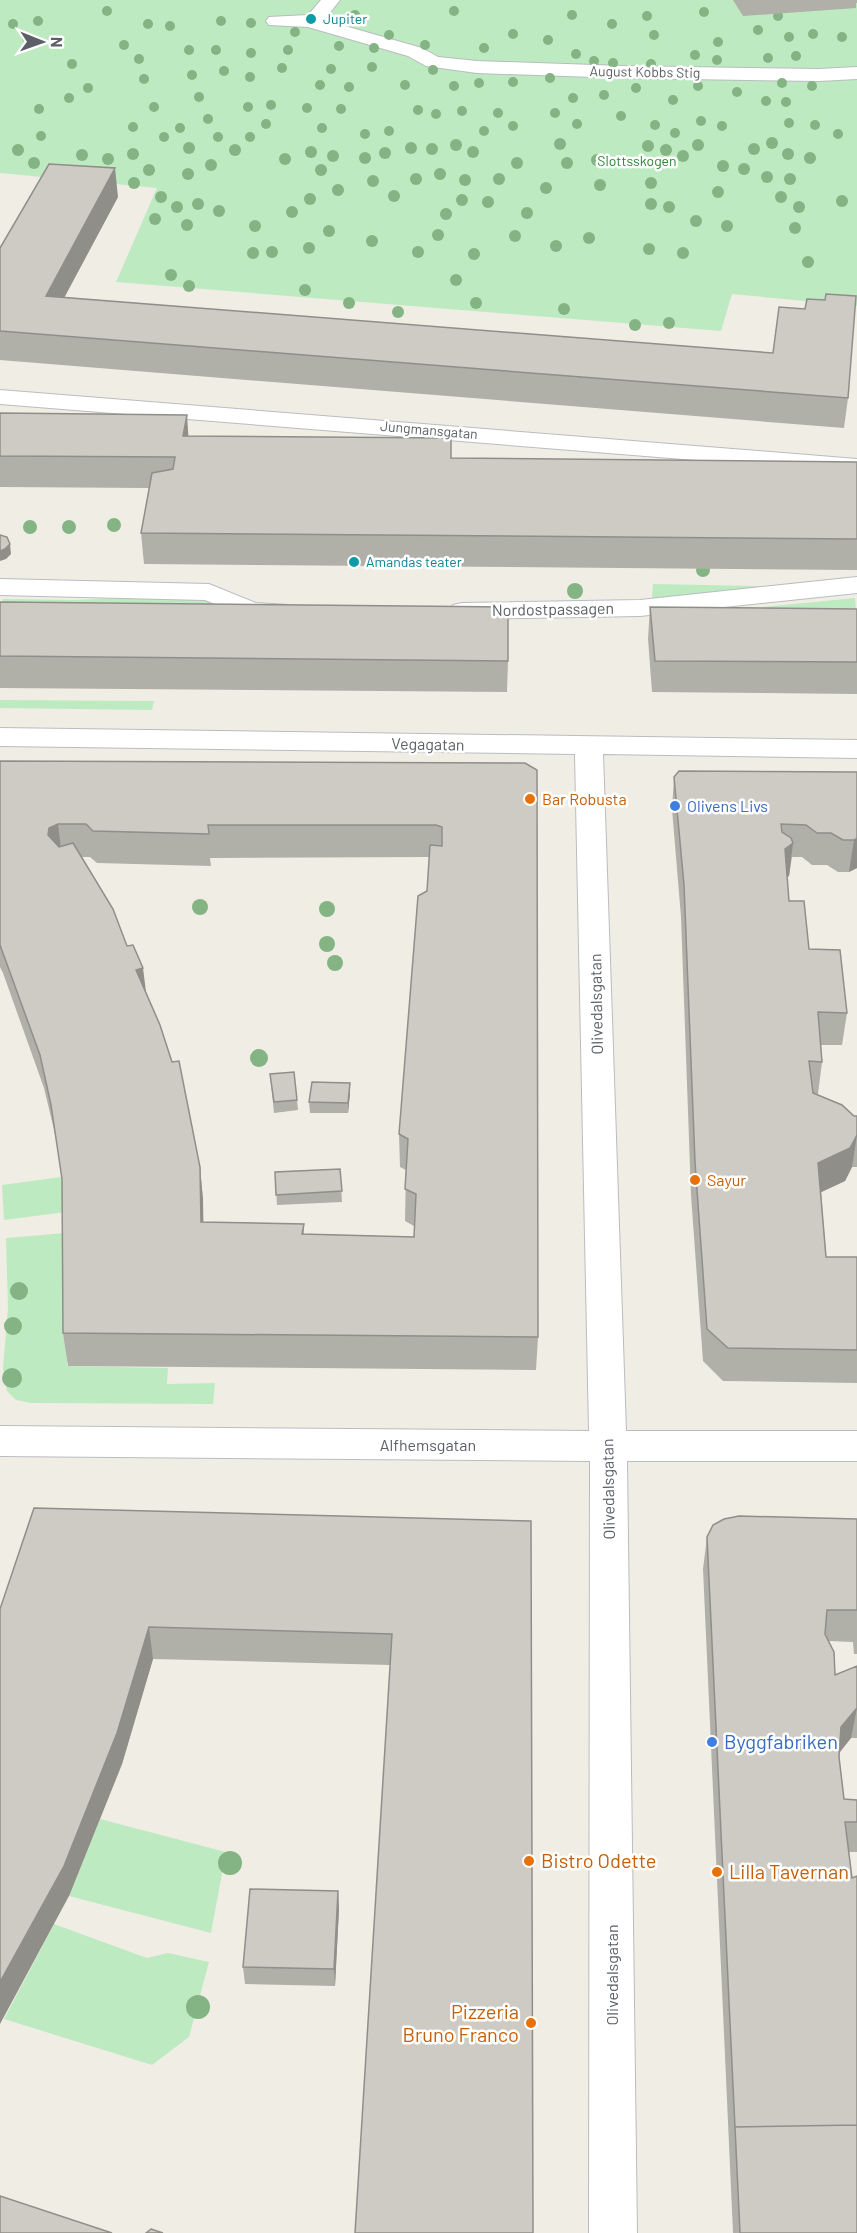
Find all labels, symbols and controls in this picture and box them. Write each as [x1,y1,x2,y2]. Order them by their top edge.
place label: Jupiter [323,10,367,27]
north arrow [12,12,72,72]
marker: Jupiter [304,12,318,26]
text: N [48,37,67,48]
street label: August Kobbs Stig [590,62,701,81]
park label: Slottsskogen [597,152,677,169]
street label: Jungmansgatan [379,417,479,442]
place label: Amandas teater [366,553,462,570]
marker: Amandas teater [347,555,361,569]
street label: Nordostpassagen [492,598,614,619]
street label: Vegagatan [391,733,465,754]
place label: Bar Robusta [542,789,627,808]
marker: Bar Robusta [523,792,537,806]
place label: Olivens Livs [687,796,768,815]
marker: Olivens Livs [668,799,682,813]
street label: Olivedalsgatan [585,953,606,1055]
place label: Sayur [707,1170,746,1189]
marker: Sayur [688,1173,702,1187]
street label: Alfhemsgatan [380,1435,476,1454]
street label: Olivedalsgatan [597,1438,618,1540]
place label: Byggfabriken [724,1729,838,1753]
marker: Byggfabriken [705,1735,719,1749]
place label: Bistro Odette [541,1848,656,1872]
marker: Bistro Odette [522,1854,536,1868]
place label: Lilla Tavernan [729,1859,849,1883]
marker: Lilla Tavernan [710,1865,724,1879]
street label: Olivedalsgatan [602,1924,621,2026]
place label: Pizzeria Bruno Franco [402,1999,519,2046]
marker: Pizzeria Bruno Franco [524,2016,538,2030]

